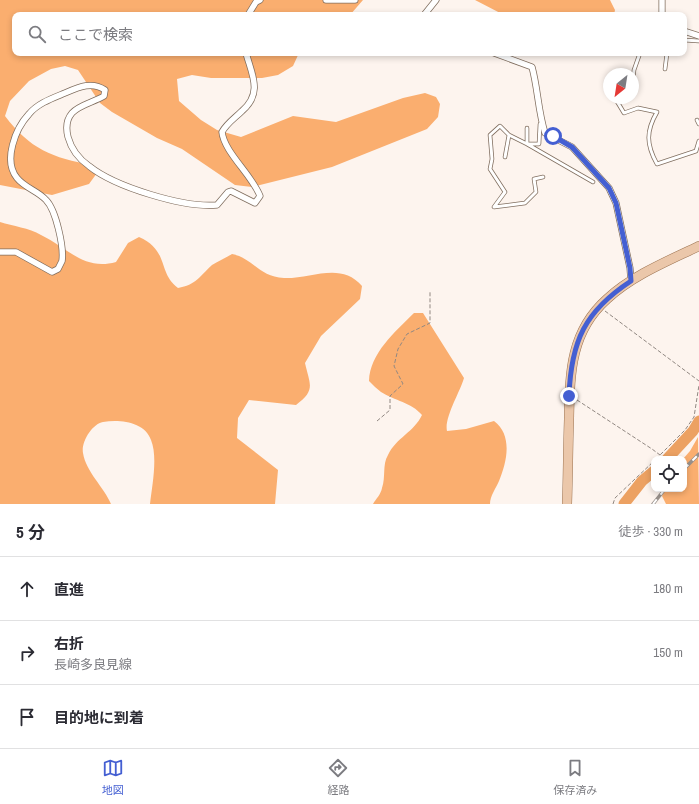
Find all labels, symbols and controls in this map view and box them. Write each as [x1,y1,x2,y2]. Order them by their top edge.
search box [12,12,687,56]
icon: search [26,23,48,45]
text: ここで検索 [58,24,133,45]
north arrow [603,68,639,104]
route start [544,127,562,145]
route end [560,387,578,405]
map controls [651,456,687,492]
button: locate [651,456,687,492]
text: 5 分 [16,520,45,543]
text: 徒歩 · 330 m [618,523,683,540]
icon: ahead [16,578,38,600]
text: 直進 [54,579,84,600]
text: 180 m [653,580,683,597]
text: 右折 [54,633,84,654]
icon: right [16,642,38,664]
text: 150 m [653,644,683,661]
text: 長崎多良見線 [54,656,132,673]
icon: arrive [16,706,38,728]
text: 目的地に到着 [54,707,144,728]
tab: 地図 [102,757,124,797]
tab: 経路 [327,757,349,797]
tab: 保存済み [553,757,597,797]

